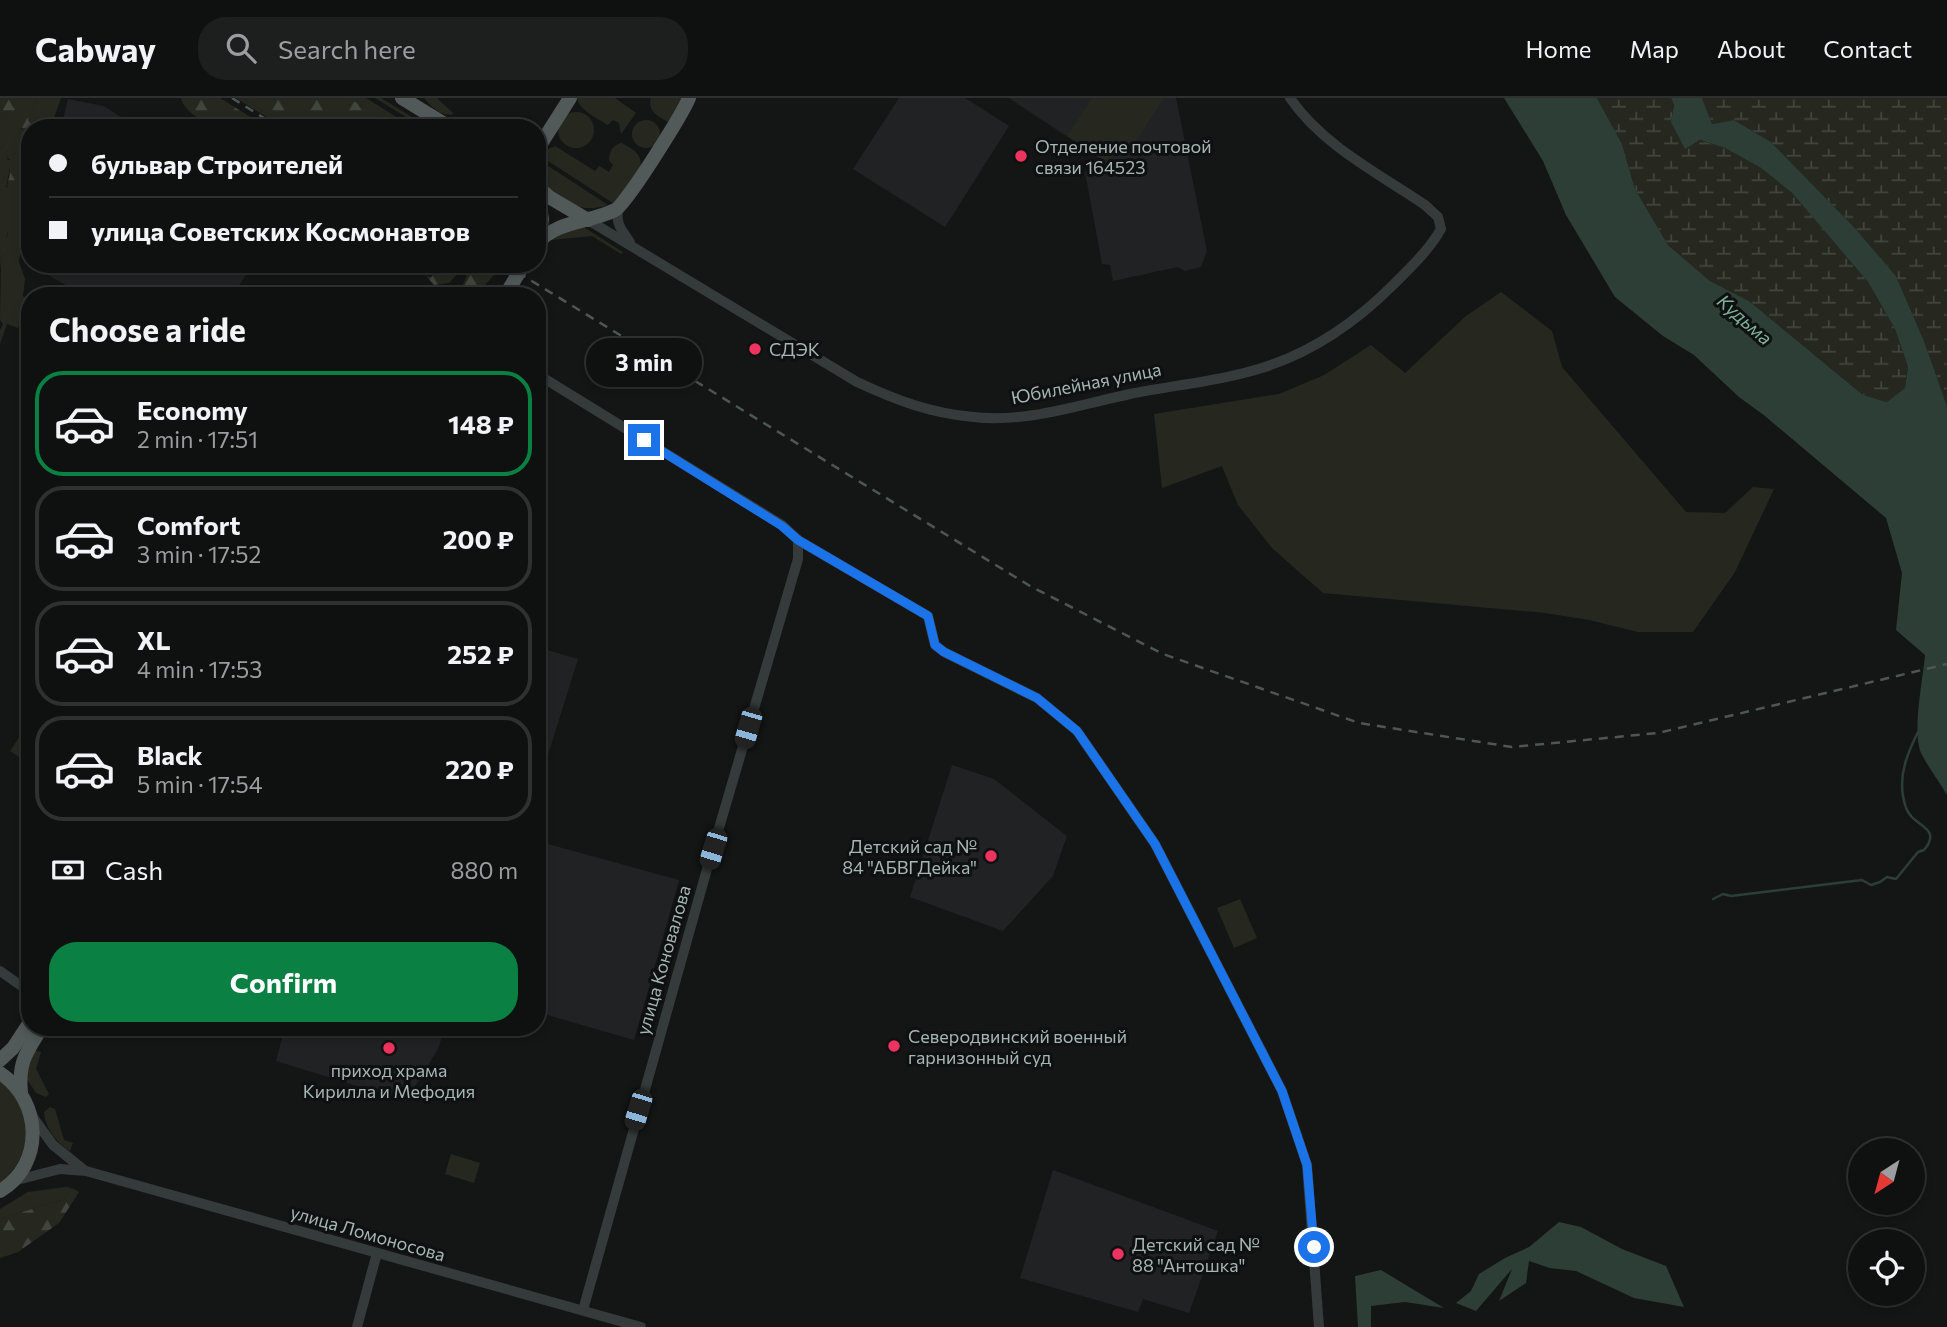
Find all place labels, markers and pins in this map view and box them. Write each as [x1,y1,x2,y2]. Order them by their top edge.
place label: Отделение почтовой связи 164523 [1035,135,1212,178]
marker: Отделение почтовой связи 164523 [1013,148,1029,164]
place label: СДЭК [769,338,820,360]
marker: СДЭК [747,341,763,357]
place label: Детский сад № 84 "АБВГДейка" [842,835,977,878]
marker: Детский сад № 84 "АБВГДейка" [983,848,999,864]
place label: Северодвинский военный гарнизонный суд [908,1025,1127,1068]
marker: Северодвинский военный гарнизонный суд [886,1038,902,1054]
marker: приход храма Кирилла и Мефодия [381,1040,397,1056]
place label: приход храма Кирилла и Мефодия [303,1059,475,1102]
place label: Детский сад № 88 "Антошка" [1132,1233,1260,1276]
marker: Детский сад № 88 "Антошка" [1110,1246,1126,1262]

